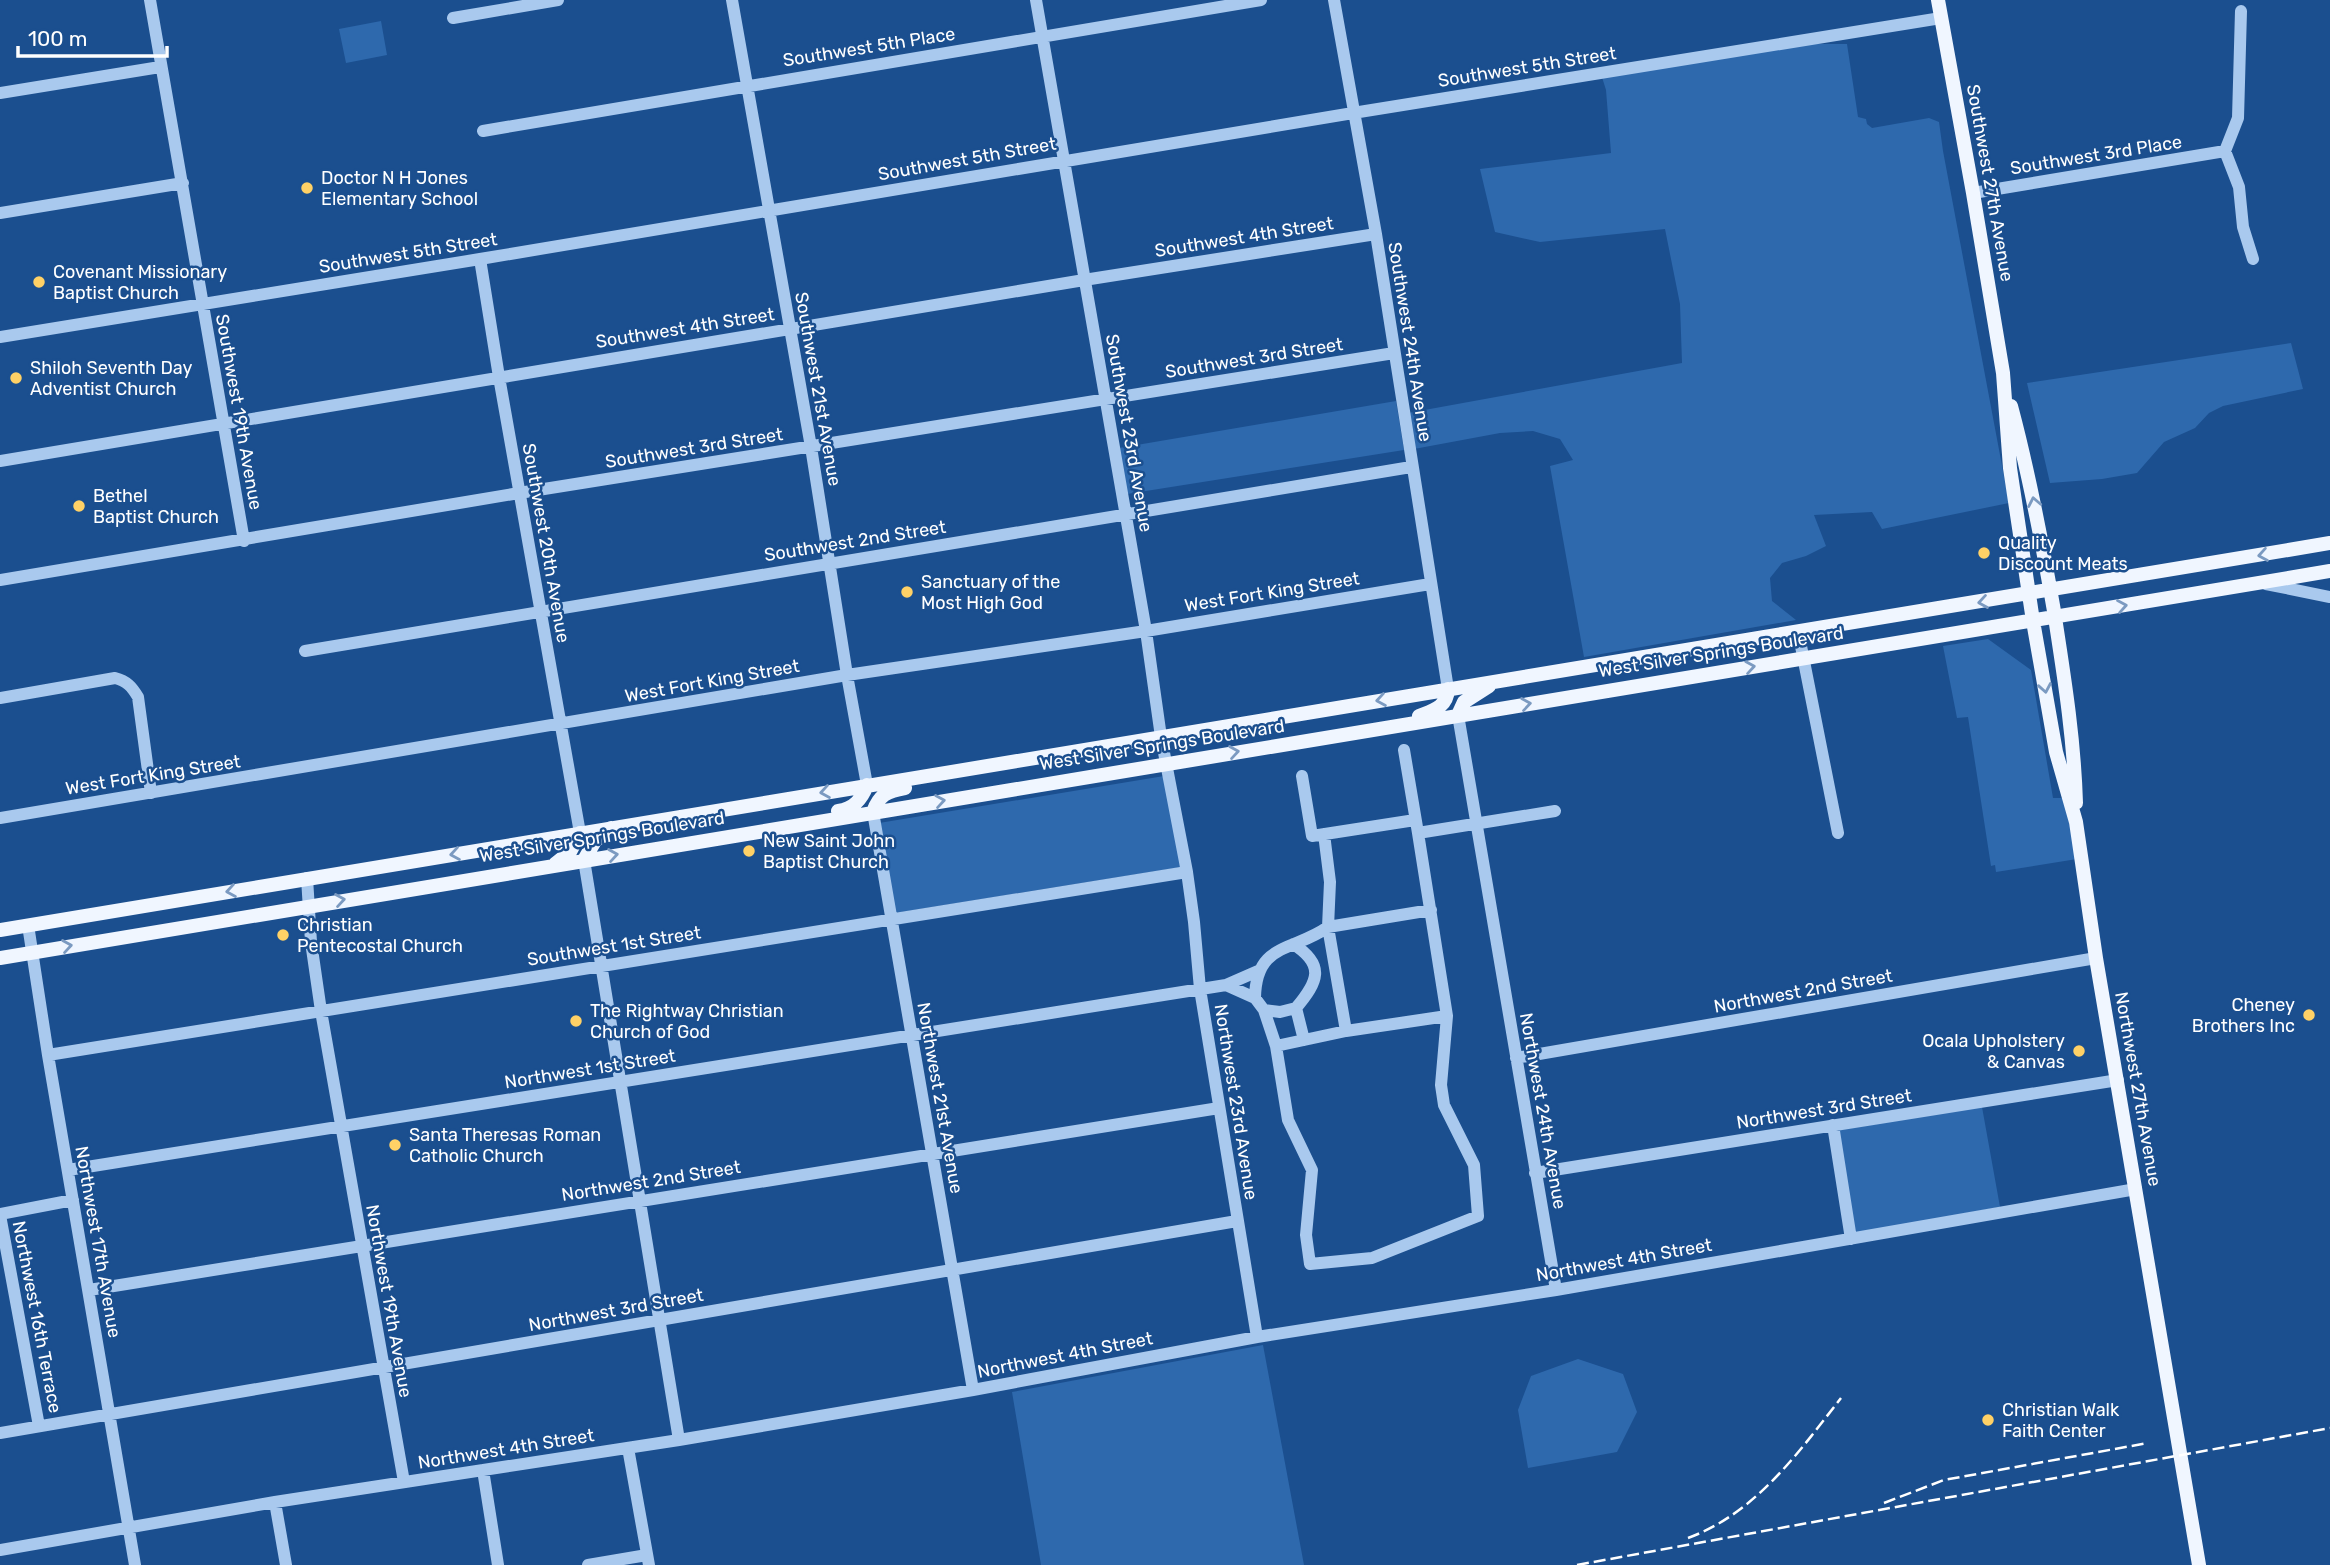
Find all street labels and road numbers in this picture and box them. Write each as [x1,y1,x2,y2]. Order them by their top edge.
street label: Southwest 5th Place [781,23,957,71]
street label: Southwest 5th Street [1436,42,1618,92]
street label: Southwest 27th Avenue [1962,83,2018,283]
street label: Southwest 3rd Place [2009,131,2183,179]
street label: Southwest 5th Street [876,133,1058,185]
street label: Southwest 4th Street [1153,212,1335,262]
street label: Southwest 5th Street [317,228,499,278]
street label: Southwest 24th Avenue [1383,241,1437,443]
street label: Southwest 21st Avenue [790,290,846,488]
street label: Southwest 4th Street [594,303,776,353]
street label: Southwest 19th Avenue [211,312,267,512]
street label: Southwest 23rd Avenue [1101,332,1157,534]
street label: Southwest 3rd Street [1164,333,1344,383]
street label: Southwest 3rd Street [604,423,784,473]
street label: Southwest 20th Avenue [518,442,574,644]
street label: Southwest 2nd Street [763,516,947,566]
street label: West Fort King Street [1183,567,1361,617]
street label: West Silver Springs Boulevard [1597,622,1845,682]
street label: West Fort King Street [623,655,801,707]
street label: West Silver Springs Boulevard [1038,715,1286,775]
street label: West Fort King Street [64,750,242,800]
street label: West Silver Springs Boulevard [478,807,726,867]
street label: Southwest 1st Street [526,921,702,971]
street label: Northwest 2nd Street [1712,964,1894,1018]
street label: Northwest 27th Avenue [2110,990,2166,1188]
street label: Northwest 21st Avenue [912,1001,968,1195]
street label: Northwest 23rd Avenue [1210,1002,1262,1202]
street label: Northwest 24th Avenue [1515,1011,1571,1211]
street label: Northwest 1st Street [503,1045,677,1093]
street label: Northwest 3rd Street [1735,1084,1913,1134]
street label: Northwest 17th Avenue [70,1144,126,1340]
street label: Northwest 2nd Street [560,1156,742,1206]
street label: Northwest 19th Avenue [361,1203,417,1399]
street label: Northwest 16th Terrace [8,1219,66,1415]
street label: Northwest 4th Street [1534,1234,1714,1286]
street label: Northwest 3rd Street [527,1284,705,1336]
street label: Northwest 4th Street [975,1327,1155,1383]
street label: Northwest 4th Street [416,1424,596,1474]

